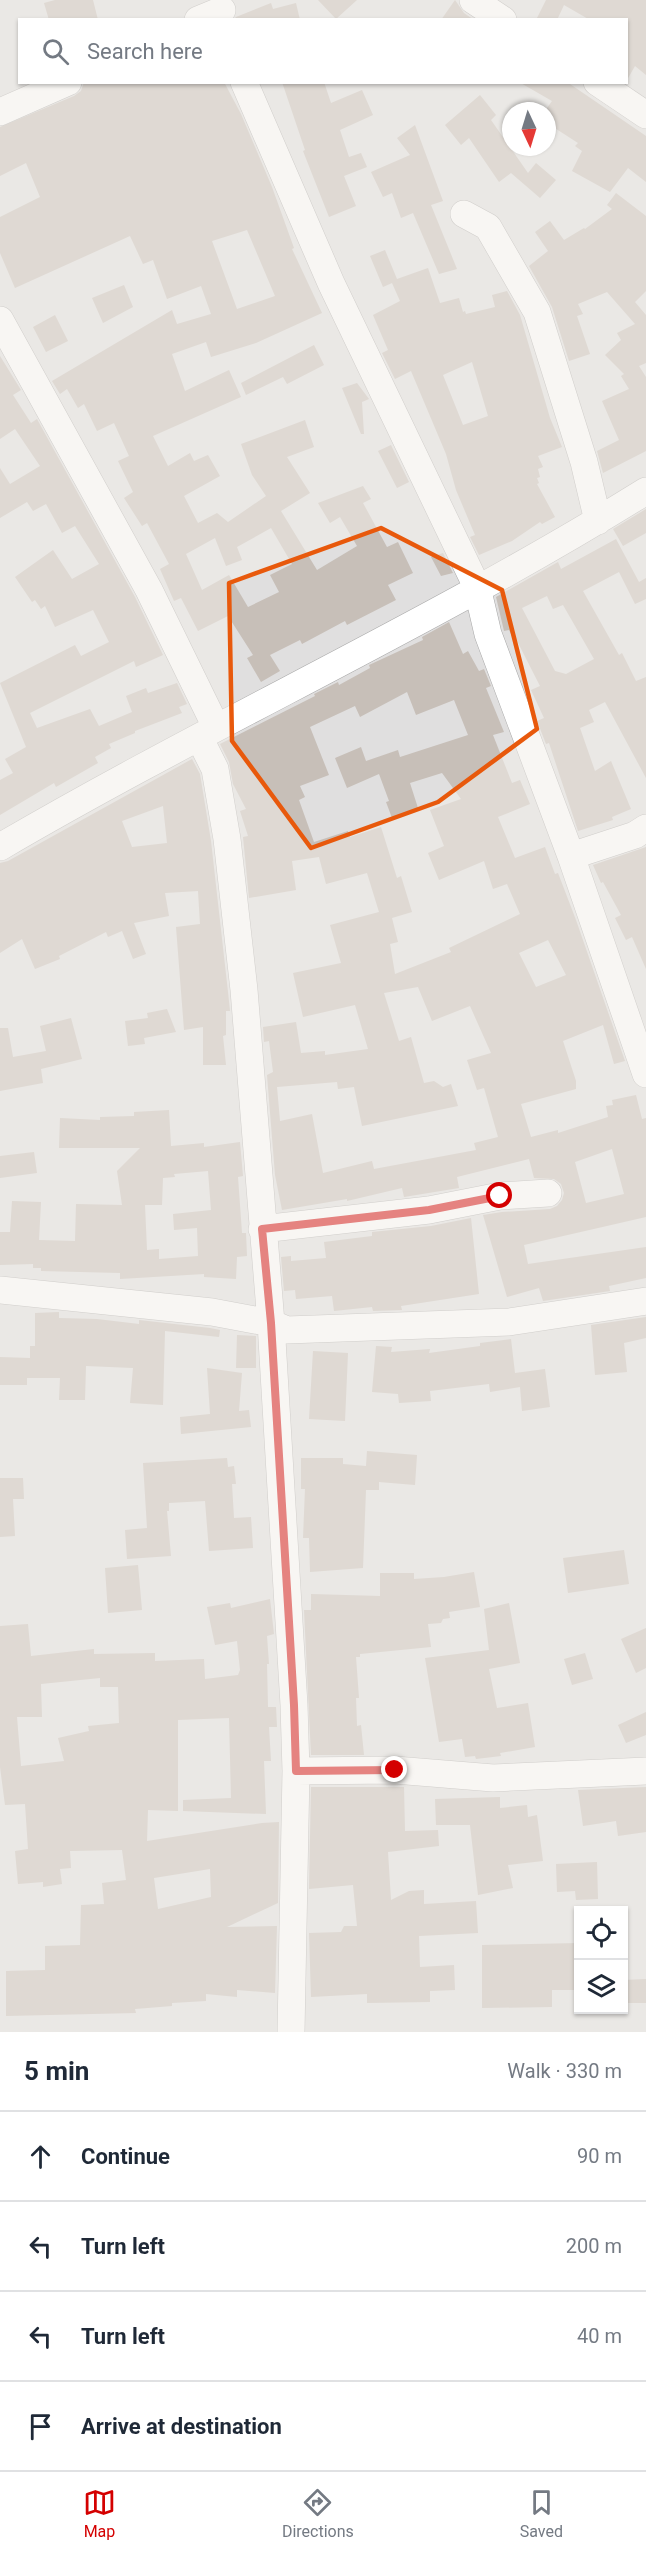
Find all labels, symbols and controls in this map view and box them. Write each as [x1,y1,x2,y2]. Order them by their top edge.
search box [18,18,628,84]
icon: search [39,35,72,68]
text: Search here [87,39,203,64]
north arrow [502,102,556,156]
route start [486,1182,512,1208]
route end [381,1756,407,1782]
map controls [574,1906,628,2014]
button: locate [574,1906,628,1960]
button: layers [574,1960,628,2014]
text: 5 min [24,2056,89,2086]
text: Walk · 330 m [507,2059,622,2083]
icon: ahead [24,2140,57,2173]
text: Continue [81,2144,170,2169]
text: 90 m [577,2144,622,2168]
icon: left [24,2230,57,2263]
text: Turn left [81,2234,165,2259]
text: 200 m [566,2234,622,2258]
icon: left [24,2320,57,2353]
text: Turn left [81,2324,165,2349]
text: 40 m [577,2324,622,2348]
icon: arrive [24,2410,57,2443]
text: Arrive at destination [81,2414,282,2439]
tab: Map [83,2486,116,2541]
tab: Directions [282,2486,354,2541]
tab: Saved [520,2486,563,2541]

